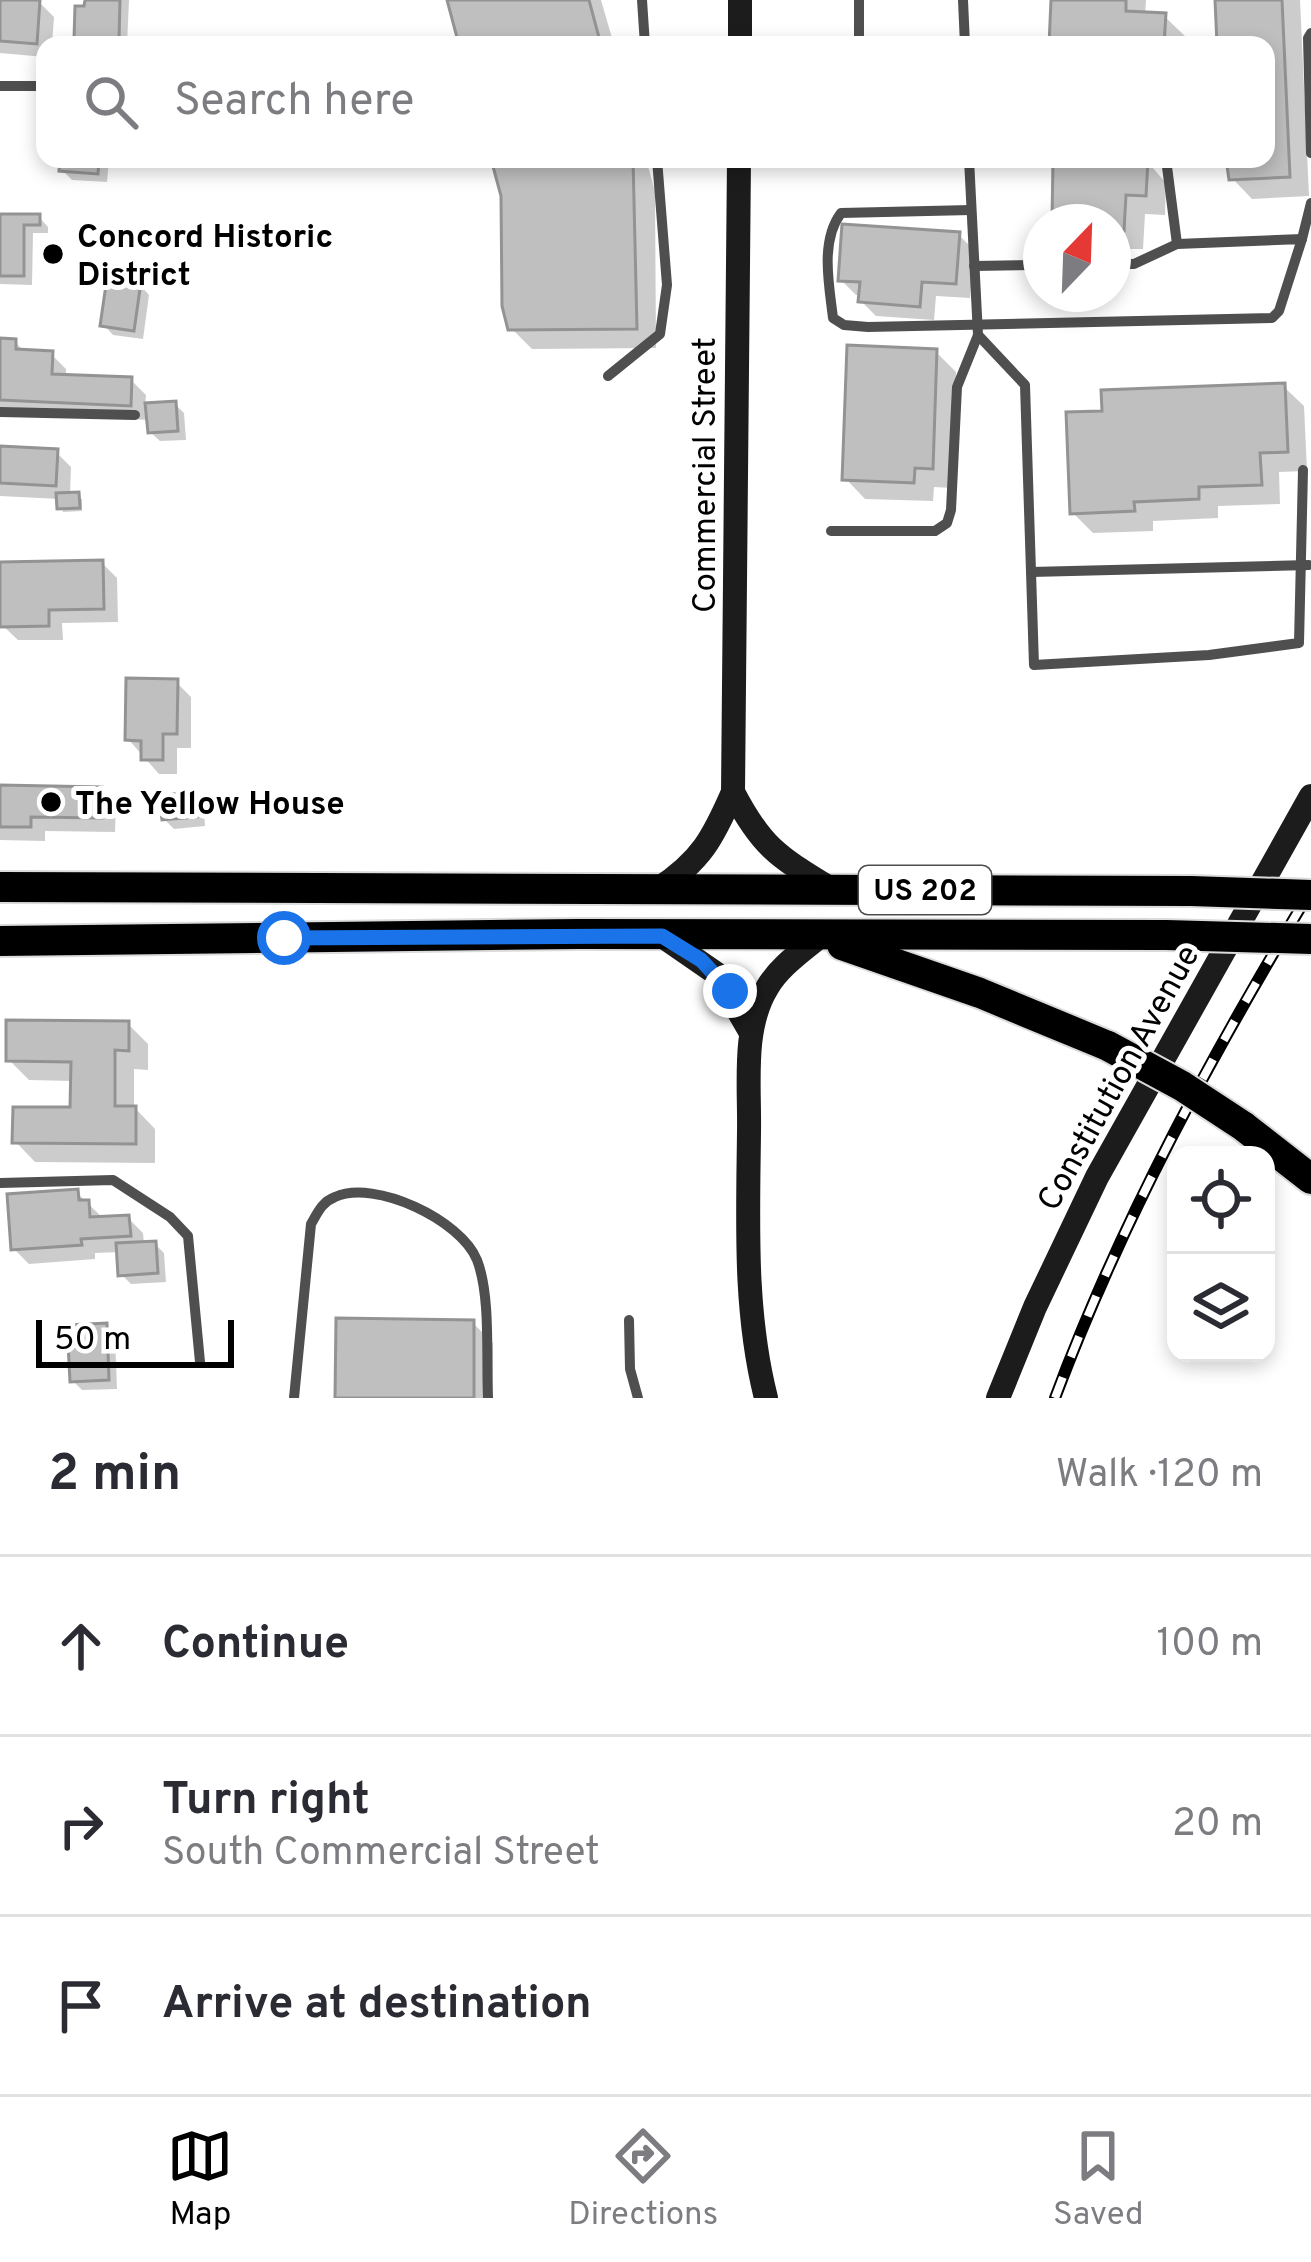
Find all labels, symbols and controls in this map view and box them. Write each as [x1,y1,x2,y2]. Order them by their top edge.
search box [36,36,1275,168]
icon: search [78,69,144,135]
text: Search here [174,74,414,131]
north arrow [1023,204,1131,312]
place label: Concord Historic District [77,218,333,298]
marker: Concord Historic District [40,241,66,267]
street label: Commercial Street [686,337,728,613]
place label: The Yellow House [75,785,345,827]
marker: The Yellow House [38,789,64,815]
road number: US 202 [859,866,991,914]
route start [257,911,311,965]
street label: Constitution Avenue [1030,939,1211,1219]
route end [703,964,757,1018]
map controls [1167,1146,1275,1362]
button: locate [1167,1146,1275,1254]
button: layers [1167,1254,1275,1362]
scale bar [36,1314,234,1367]
text: 50 m [54,1320,131,1362]
text: 2 min [48,1444,181,1509]
text: Walk · 120 m [1056,1452,1263,1501]
icon: ahead [48,1613,114,1679]
text: Continue [162,1617,349,1674]
text: 100 m [1156,1621,1263,1670]
text: Turn right [162,1773,370,1830]
icon: right [48,1793,114,1859]
text: 20 m [1172,1801,1263,1850]
text: South Commercial Street [162,1830,600,1879]
icon: arrive [48,1973,114,2039]
text: Arrive at destination [162,1977,592,2034]
tab: Map [167,2123,233,2237]
tab: Directions [568,2123,718,2237]
tab: Saved [1053,2123,1144,2237]

